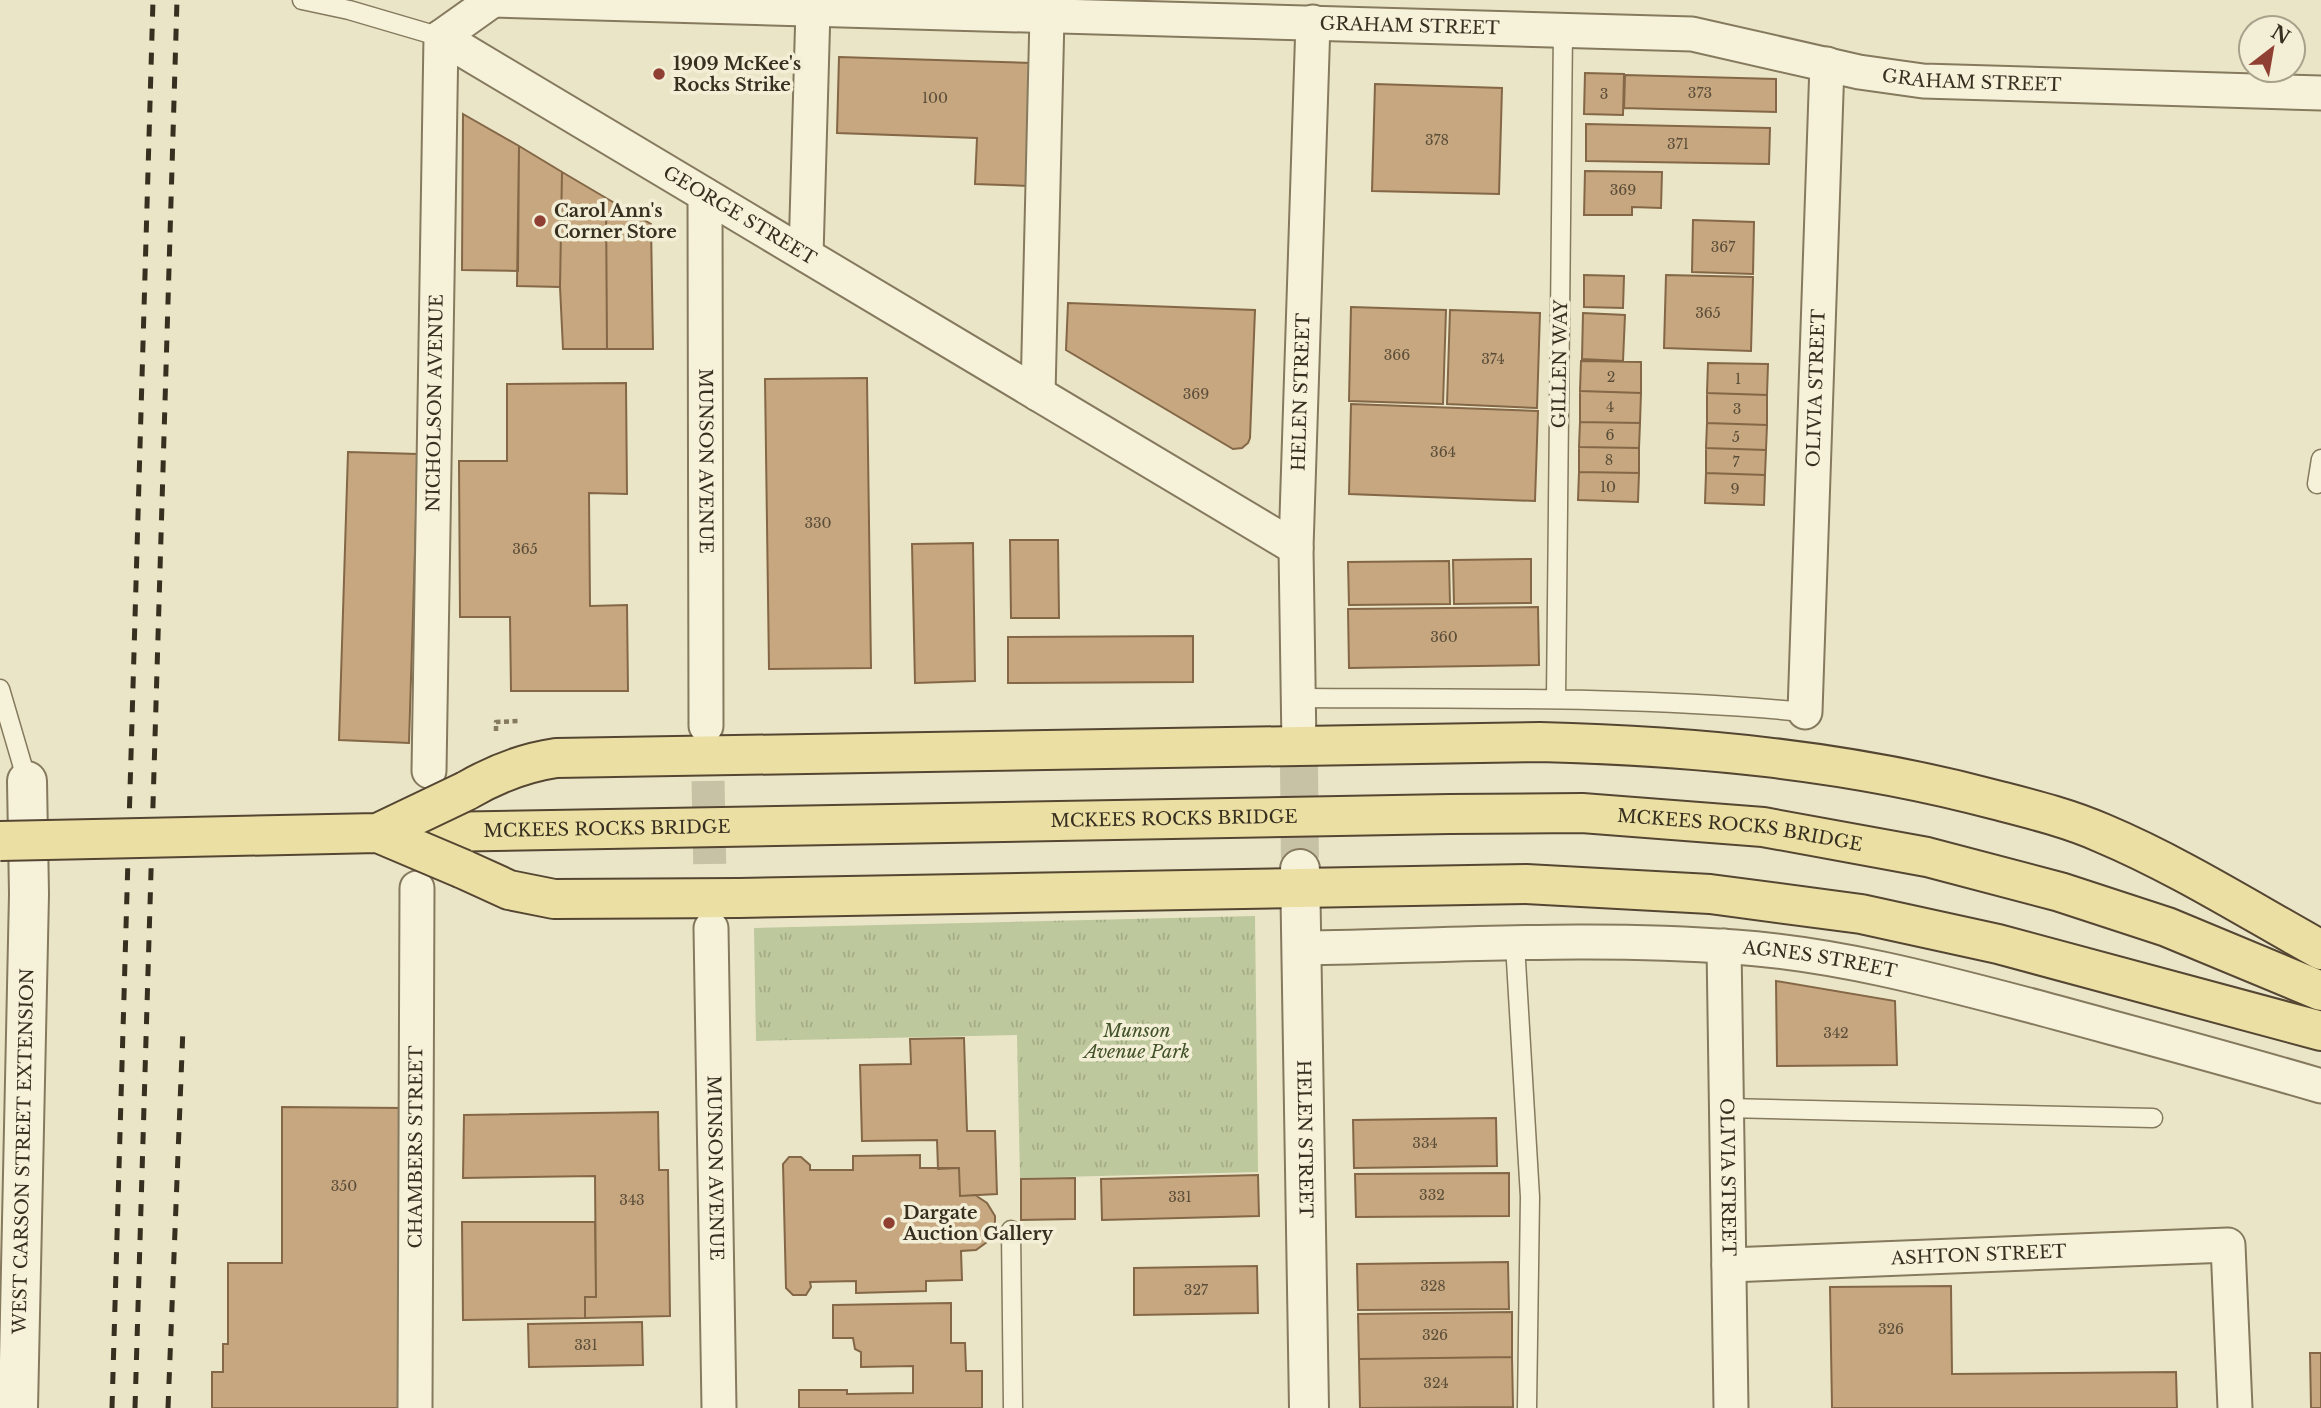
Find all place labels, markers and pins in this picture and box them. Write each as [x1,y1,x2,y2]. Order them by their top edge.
place label: 1909 McKee's Rocks Strike [673,53,801,96]
marker: 1909 McKee's Rocks Strike [651,66,667,82]
place label: Carol Ann's Corner Store [554,200,677,243]
marker: Carol Ann's Corner Store [532,213,548,229]
place label: Dargate Auction Gallery [902,1202,1054,1245]
marker: Dargate Auction Gallery [881,1215,897,1231]

